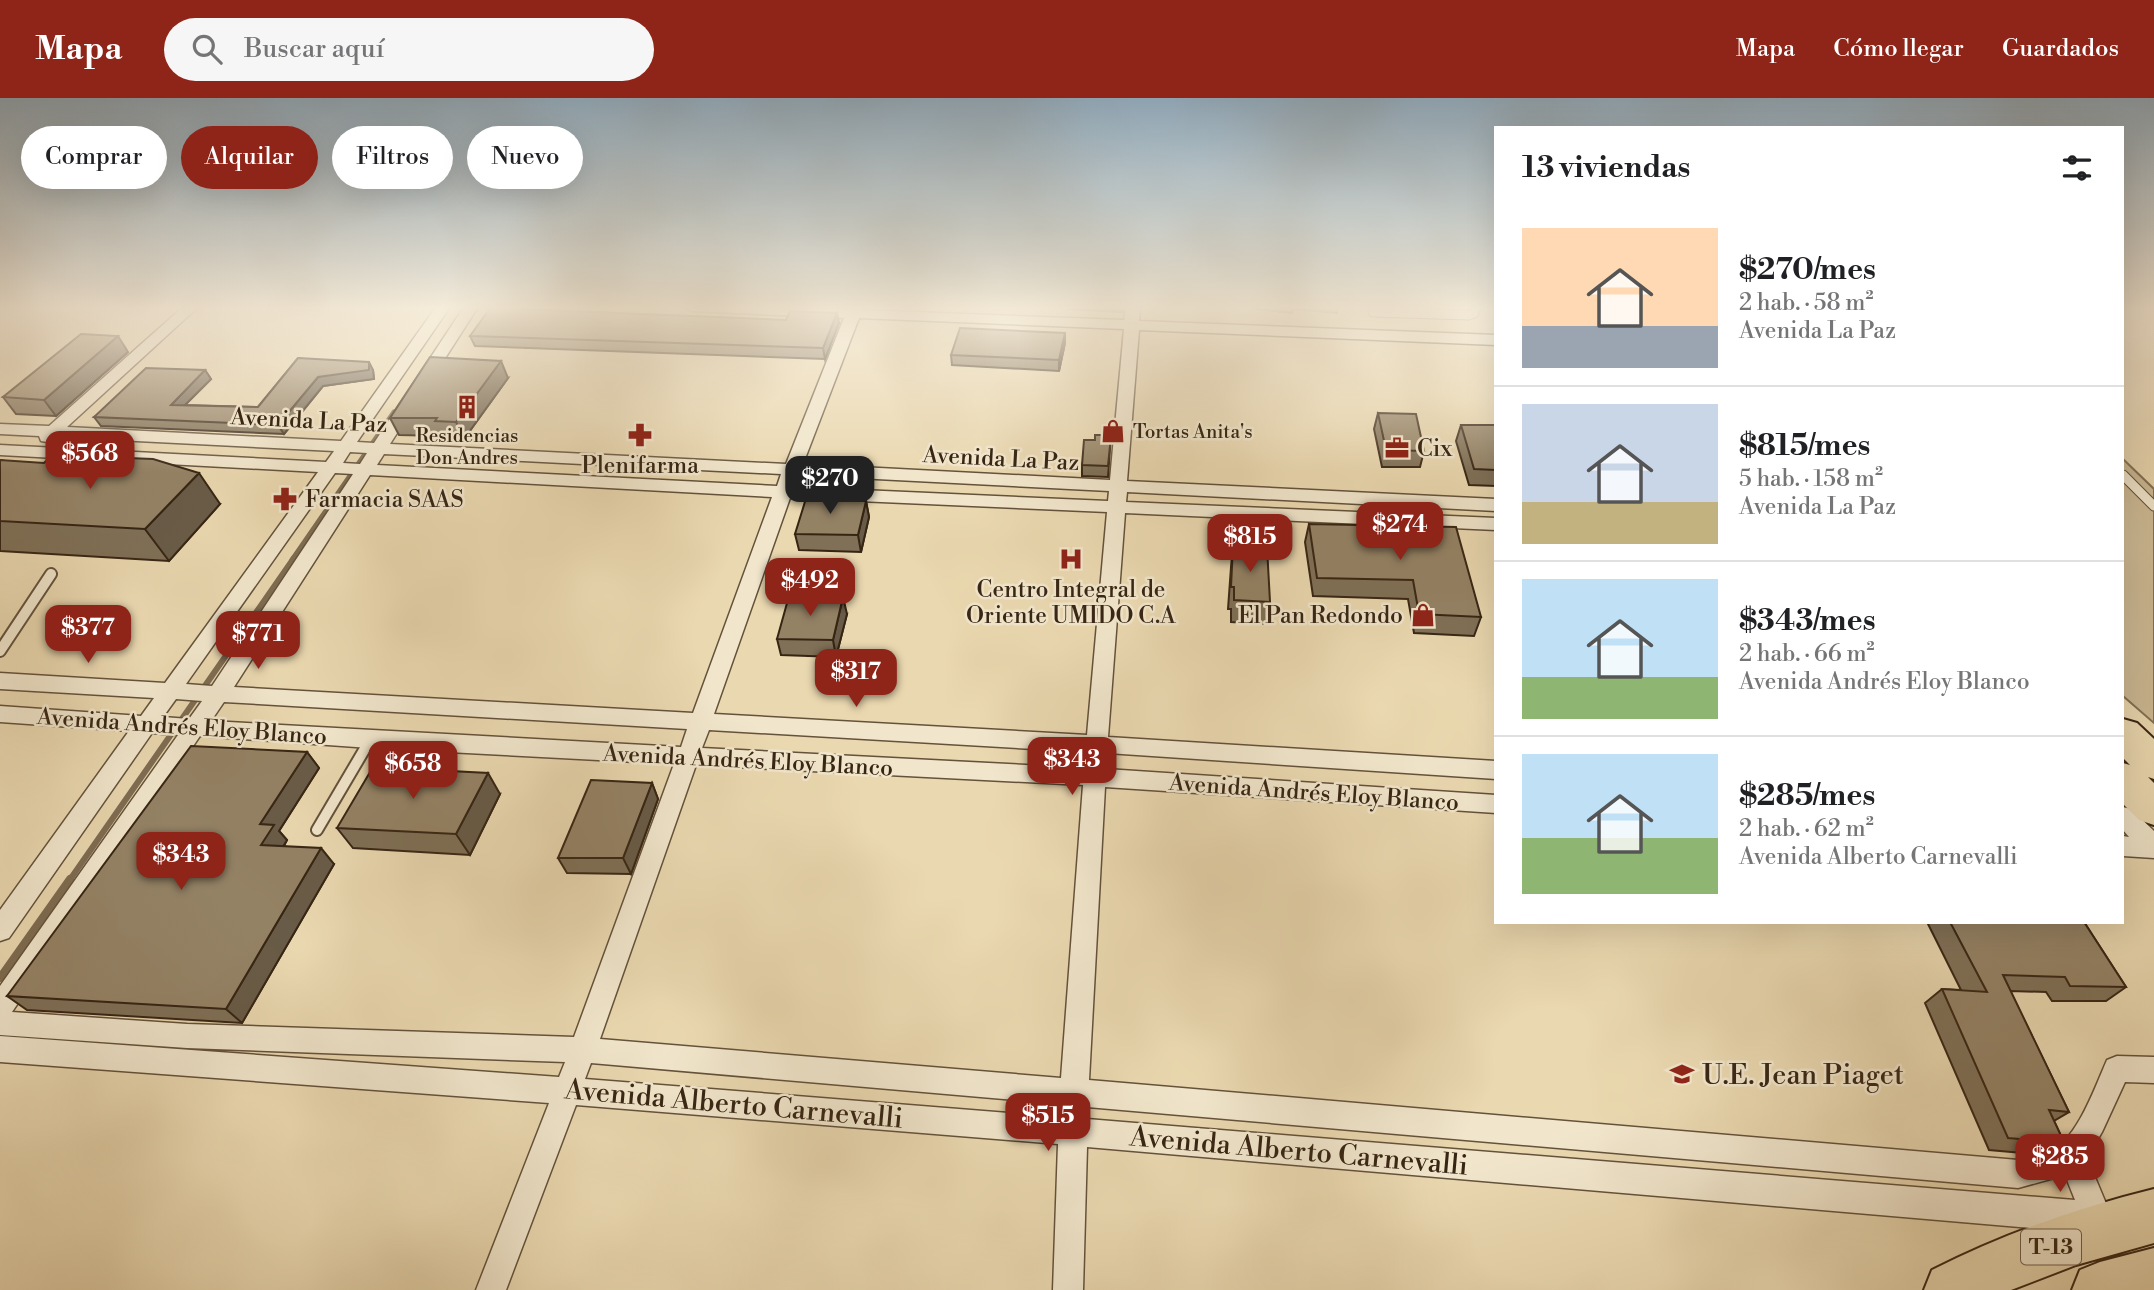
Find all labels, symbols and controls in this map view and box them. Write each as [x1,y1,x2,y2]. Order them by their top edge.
search box [164,18,654,81]
text: Mapa [35,29,122,70]
icon: search [188,30,226,68]
text: Buscar aquí [244,33,384,65]
text: Mapa [1736,34,1795,64]
text: Cómo llegar [1833,34,1964,64]
text: Guardados [2002,34,2119,64]
chip: Comprar [21,126,167,189]
chip: Alquilar [181,126,318,189]
chip: Filtros [332,126,453,189]
chip: Nuevo [467,126,583,189]
text: 13 viviendas [1522,149,1690,187]
icon: filters [2058,149,2096,187]
text: $270/mes [1739,251,1876,289]
icon: home [1578,256,1662,340]
text: 2 hab. · 58 m² [1739,289,1874,317]
text: Avenida La Paz [1739,317,1896,345]
building icon: Residencias Don Andres [453,393,481,421]
street label: Avenida La Paz [229,403,388,439]
shop icon: Tortas Anita's [1099,417,1127,445]
place label: Tortas Anita's [1133,420,1253,444]
pharmacy icon: Plenifarma [626,421,654,449]
place label: Residencias Don Andres [416,424,518,470]
text: $815/mes [1739,427,1870,465]
pin: $568 [49,432,131,491]
icon: home [1578,432,1662,516]
office icon: Cix [1383,434,1411,462]
place label: Cix [1417,435,1452,463]
text: $568 [61,440,119,468]
street label: Avenida La Paz [921,441,1080,477]
place label: Plenifarma [581,452,699,480]
pin: $270 [789,456,871,516]
text: $270 [801,465,859,493]
text: 5 hab. · 158 m² [1739,465,1883,493]
pharmacy icon: Farmacia SAAS [271,485,299,513]
place label: Farmacia SAAS [305,486,464,514]
text: Avenida La Paz [1739,493,1896,521]
pin: $274 [1359,503,1441,562]
text: $274 [1372,511,1428,539]
pin: $815 [1209,514,1291,574]
text: $815 [1223,523,1277,551]
hospital icon: Centro Integral de Oriente UMIDO C.A [1057,545,1085,573]
pin: $492 [769,559,851,618]
text: $492 [781,567,839,595]
place label: Centro Integral de Oriente UMIDO C.A [966,576,1177,630]
shop icon: El Pan Redondo [1409,601,1437,629]
place label: El Pan Redondo [1238,602,1403,630]
text: $343/mes [1739,602,1876,640]
pin: $377 [47,606,129,665]
icon: home [1578,607,1662,691]
pin: $771 [217,612,299,671]
text: $377 [61,614,115,642]
text: $771 [232,620,284,648]
text: 2 hab. · 66 m² [1739,640,1875,668]
pin: $317 [815,650,897,709]
text: $317 [831,658,881,686]
text: Avenida Andrés Eloy Blanco [1739,668,2030,696]
street label: Avenida Andrés Eloy Blanco [35,703,328,751]
pin: $343 [1031,738,1113,797]
street label: Avenida Andrés Eloy Blanco [601,739,894,783]
pin: $658 [372,742,454,801]
text: $343 [1043,746,1101,774]
text: $658 [384,750,442,778]
street label: Avenida Andrés Eloy Blanco [1167,769,1460,817]
text: $285/mes [1739,777,1875,815]
icon: home [1578,782,1662,866]
text: 2 hab. · 62 m² [1739,815,1874,843]
pin: $343 [140,832,222,892]
text: $343 [152,841,210,869]
text: Avenida Alberto Carnevalli [1739,843,2018,871]
place label: U.E. Jean Piaget [1702,1058,1904,1093]
school or university icon: U.E. Jean Piaget [1668,1060,1696,1088]
street label: Avenida Alberto Carnevalli [562,1072,904,1137]
pin: $515 [1007,1094,1089,1153]
text: $515 [1021,1102,1075,1130]
street label: Avenida Alberto Carnevalli [1127,1119,1469,1184]
pin: $285 [2019,1134,2101,1194]
text: $285 [2032,1143,2088,1171]
road number: T-13 [2021,1230,2081,1264]

